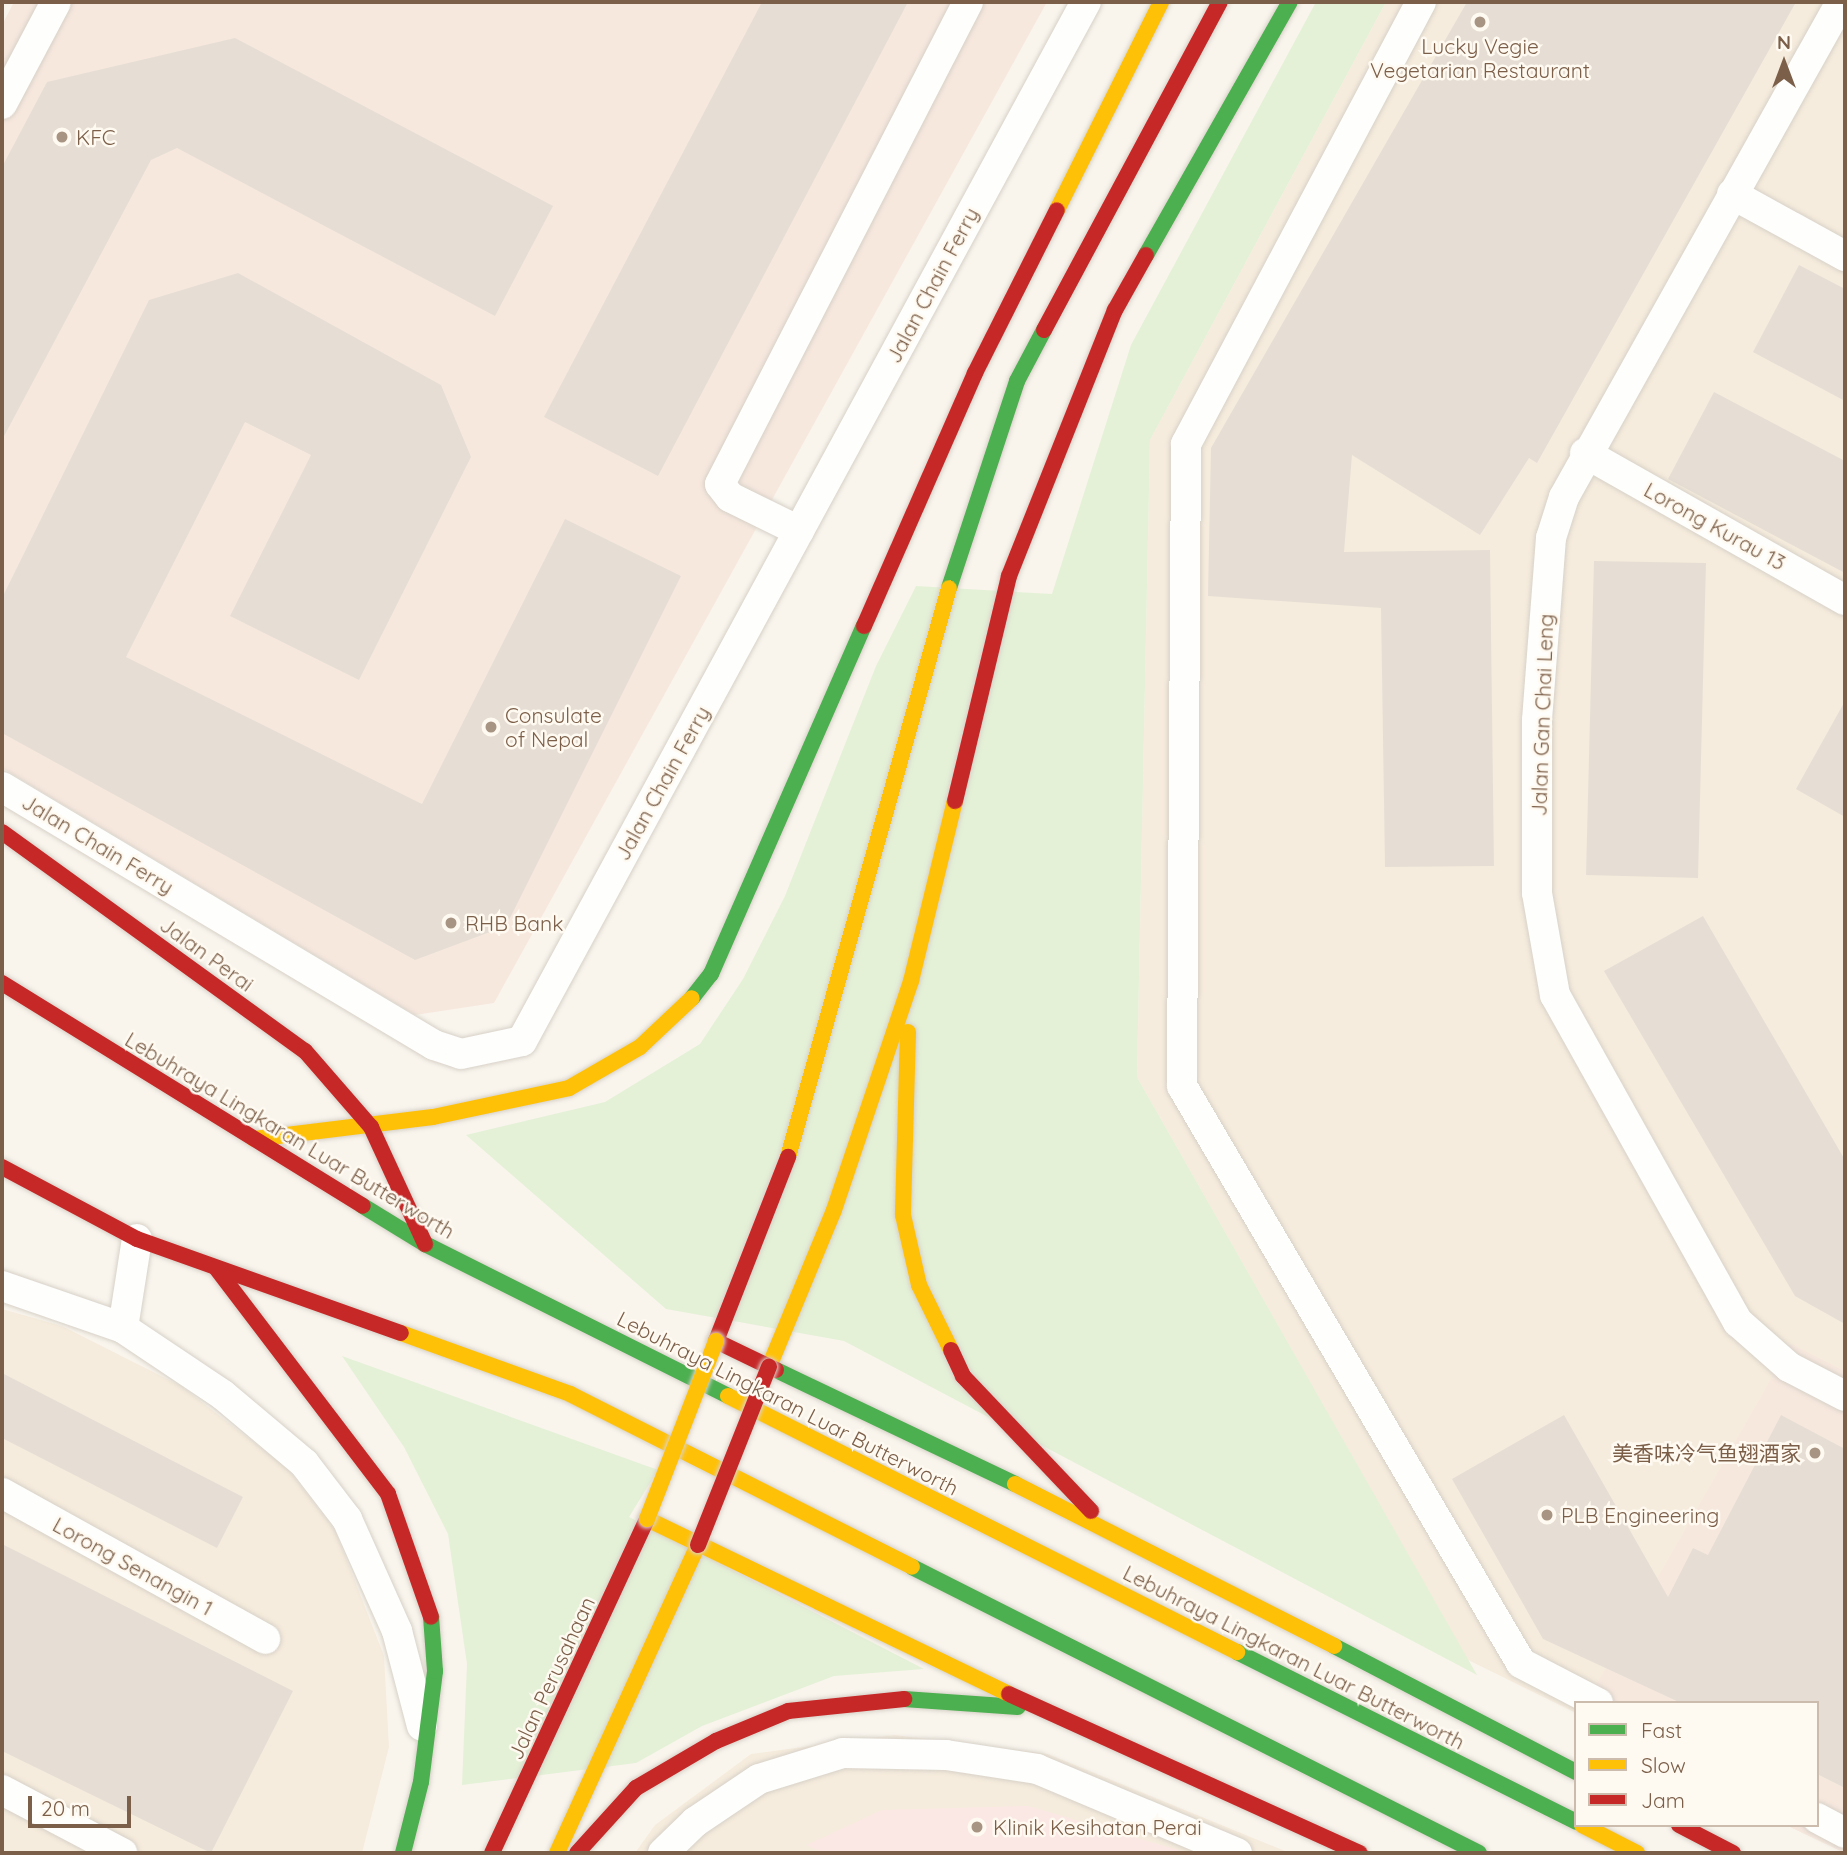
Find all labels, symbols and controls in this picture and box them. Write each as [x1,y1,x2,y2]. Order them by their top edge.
marker: Lucky Vegie Vegetarian Restaurant [1472,14,1488,30]
north arrow [1749,28,1819,98]
text: N [1777,30,1791,54]
place label: Lucky Vegie Vegetarian Restaurant [1370,33,1590,83]
place label: KFC [76,124,116,150]
marker: KFC [54,129,70,145]
street label: Jalan Chain Ferry [880,203,984,367]
street label: Lorong Kurau 13 [1640,477,1790,575]
street label: Jalan Gan Chai Leng [1526,613,1558,817]
street label: Jalan Chain Ferry [609,701,715,865]
place label: Consulate of Nepal [505,702,602,752]
marker: Consulate of Nepal [483,719,499,735]
street label: Jalan Chain Ferry [18,789,178,899]
place label: RHB Bank [465,910,563,936]
street label: Jalan Perai [155,912,259,996]
marker: RHB Bank [443,915,459,931]
street label: Lebuhraya Lingkaran Luar Butterworth [121,1026,459,1244]
street label: Lebuhraya Lingkaran Luar Butterworth [613,1306,963,1500]
place label: 美香味冷气鱼翅酒家 [1612,1440,1801,1466]
marker: 美香味冷气鱼翅酒家 [1807,1445,1823,1461]
place label: PLB Engineering [1561,1502,1719,1528]
marker: PLB Engineering [1539,1507,1555,1523]
street label: Lorong Senangin 1 [49,1512,217,1620]
street label: Lebuhraya Lingkaran Luar Butterworth [1119,1560,1469,1754]
street label: Jalan Perusahaan [502,1593,600,1763]
legend [1574,1701,1819,1827]
text: Fast [1641,1717,1682,1743]
text: Slow [1641,1752,1686,1778]
scale bar [32,1782,135,1826]
text: Jam [1641,1787,1685,1813]
text: 20 m [41,1795,90,1821]
place label: Klinik Kesihatan Perai [993,1814,1202,1840]
marker: Klinik Kesihatan Perai [967,1817,987,1837]

